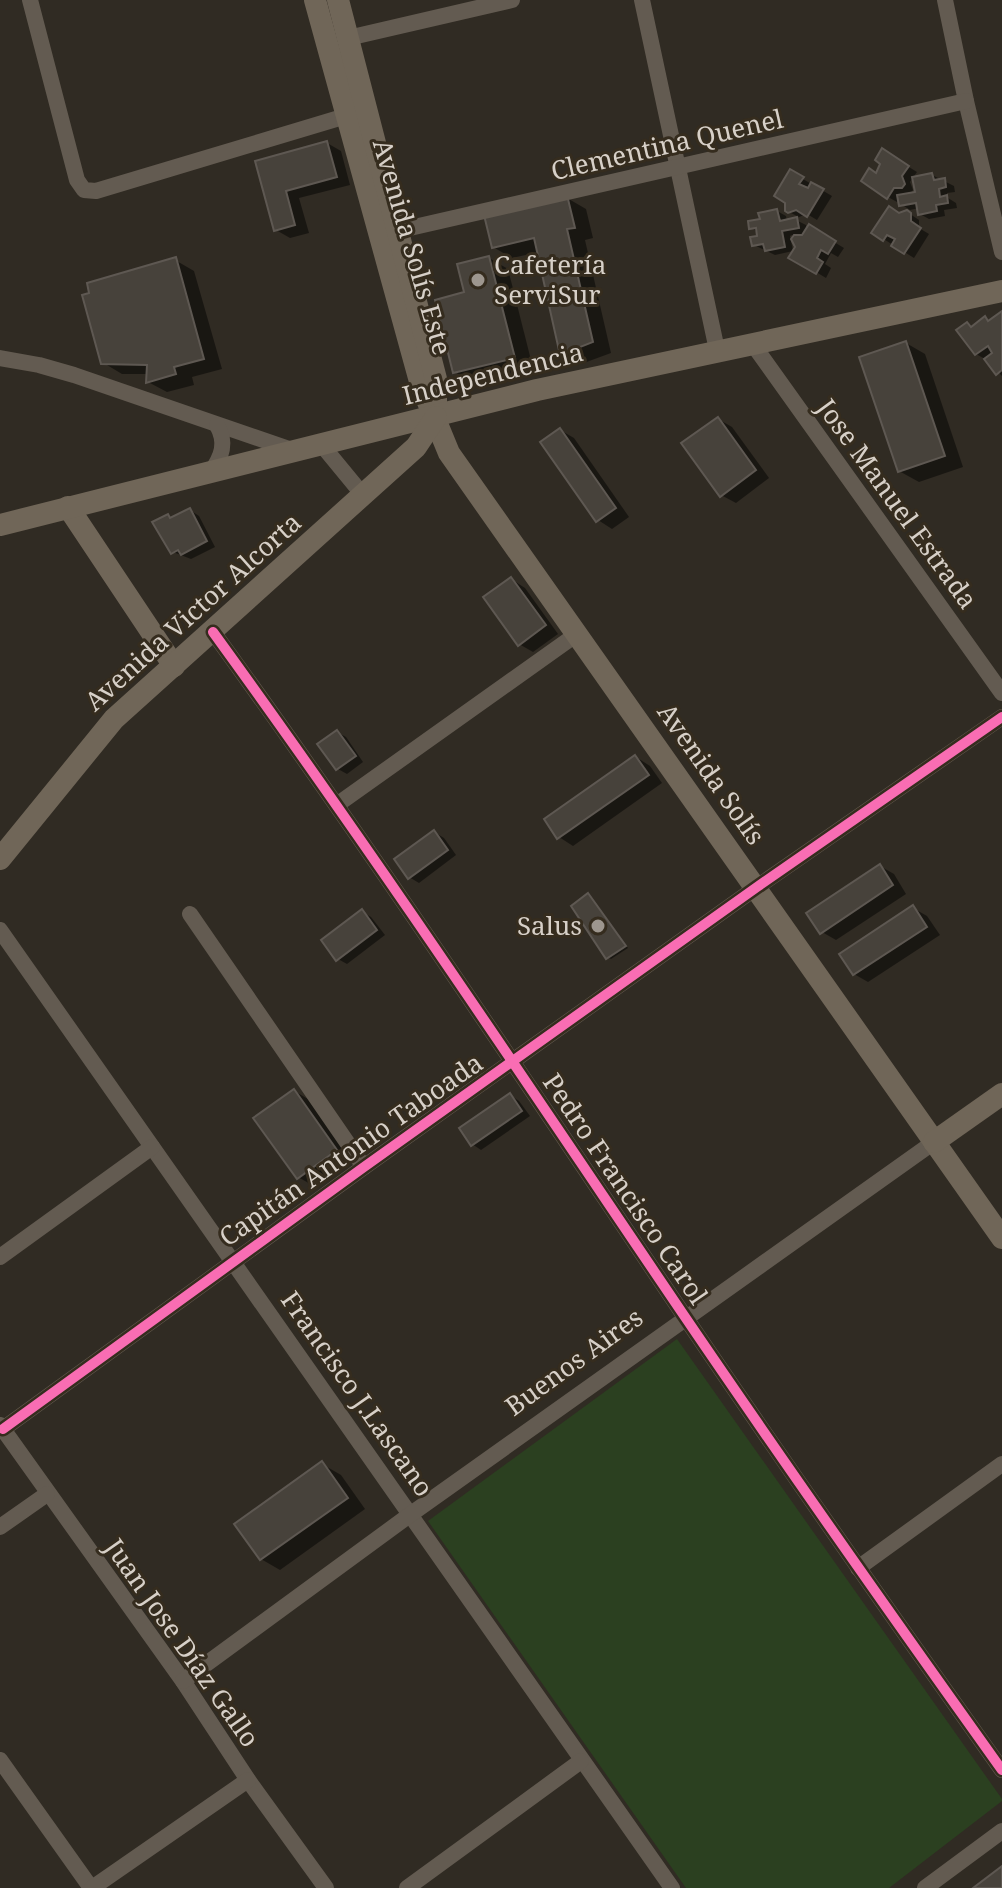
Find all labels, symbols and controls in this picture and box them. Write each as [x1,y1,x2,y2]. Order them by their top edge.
street label: Clementina Quenel [547,100,786,188]
street label: Avenida Solís Este [365,134,461,359]
place label: Cafetería ServiSur [494,246,606,312]
marker: Cafetería ServiSur [469,271,487,289]
street label: Independencia [399,333,587,413]
street label: Jose Manuel Estrada [809,390,986,616]
street label: Avenida Victor Alcorta [76,504,309,718]
street label: Avenida Solís [650,695,774,852]
place label: Salus [517,907,582,943]
marker: Salus [589,917,607,935]
street label: Capitán Antonio Taboada [211,1044,489,1254]
street label: Pedro Francisco Carol [535,1066,717,1311]
street label: Francisco J.Lascano [273,1283,442,1503]
street label: Buenos Aires [497,1299,650,1423]
street label: Juan Jose Díaz Gallo [97,1530,268,1754]

